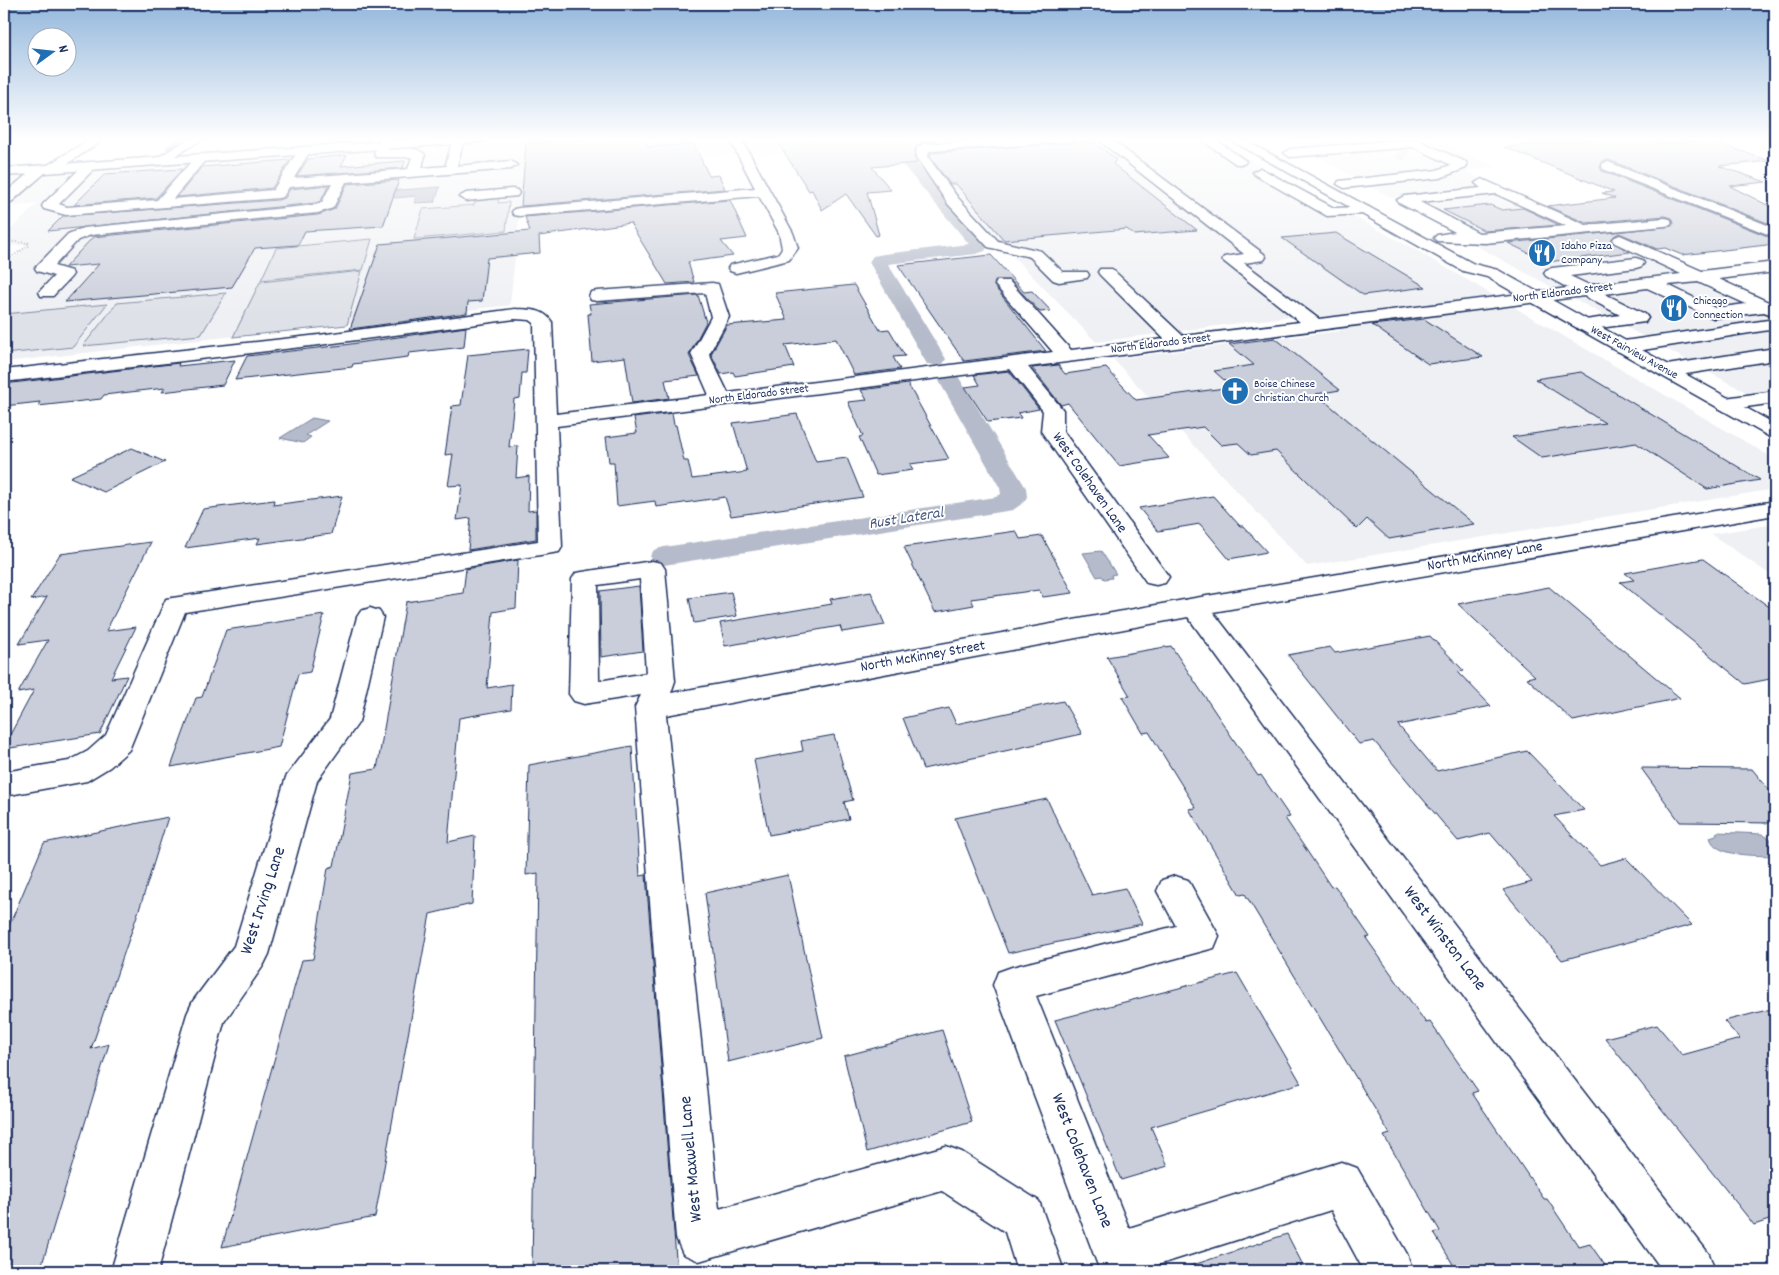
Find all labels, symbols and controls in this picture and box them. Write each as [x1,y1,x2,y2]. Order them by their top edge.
north arrow [28,28,78,78]
text: N [52,43,73,55]
restaurant icon: Idaho Pizza Company [1527,238,1557,268]
place label: Idaho Pizza Company [1561,238,1612,269]
street label: North Eldorado Street [1512,278,1615,308]
restaurant icon: Chicago Connection [1659,293,1689,323]
place label: Chicago Connection [1693,293,1743,324]
street label: West Fairview Avenue [1587,322,1681,384]
street label: North Eldorado Street [1110,329,1213,359]
church icon: Boise Chinese Christian Church [1220,376,1250,406]
place label: Boise Chinese Christian Church [1254,376,1329,407]
street label: North Eldorado Street [708,380,811,410]
street label: West Colehaven Lane [1046,428,1132,538]
water label: Rust Lateral [867,502,946,536]
street label: North McKinney Lane [1426,536,1545,578]
street label: North McKinney Street [859,635,988,679]
street label: West Irving Lane [235,844,293,958]
street label: West Winston Lane [1396,881,1492,997]
street label: West Colehaven Lane [1044,1090,1118,1232]
street label: West Maxwell Lane [674,1095,710,1223]

